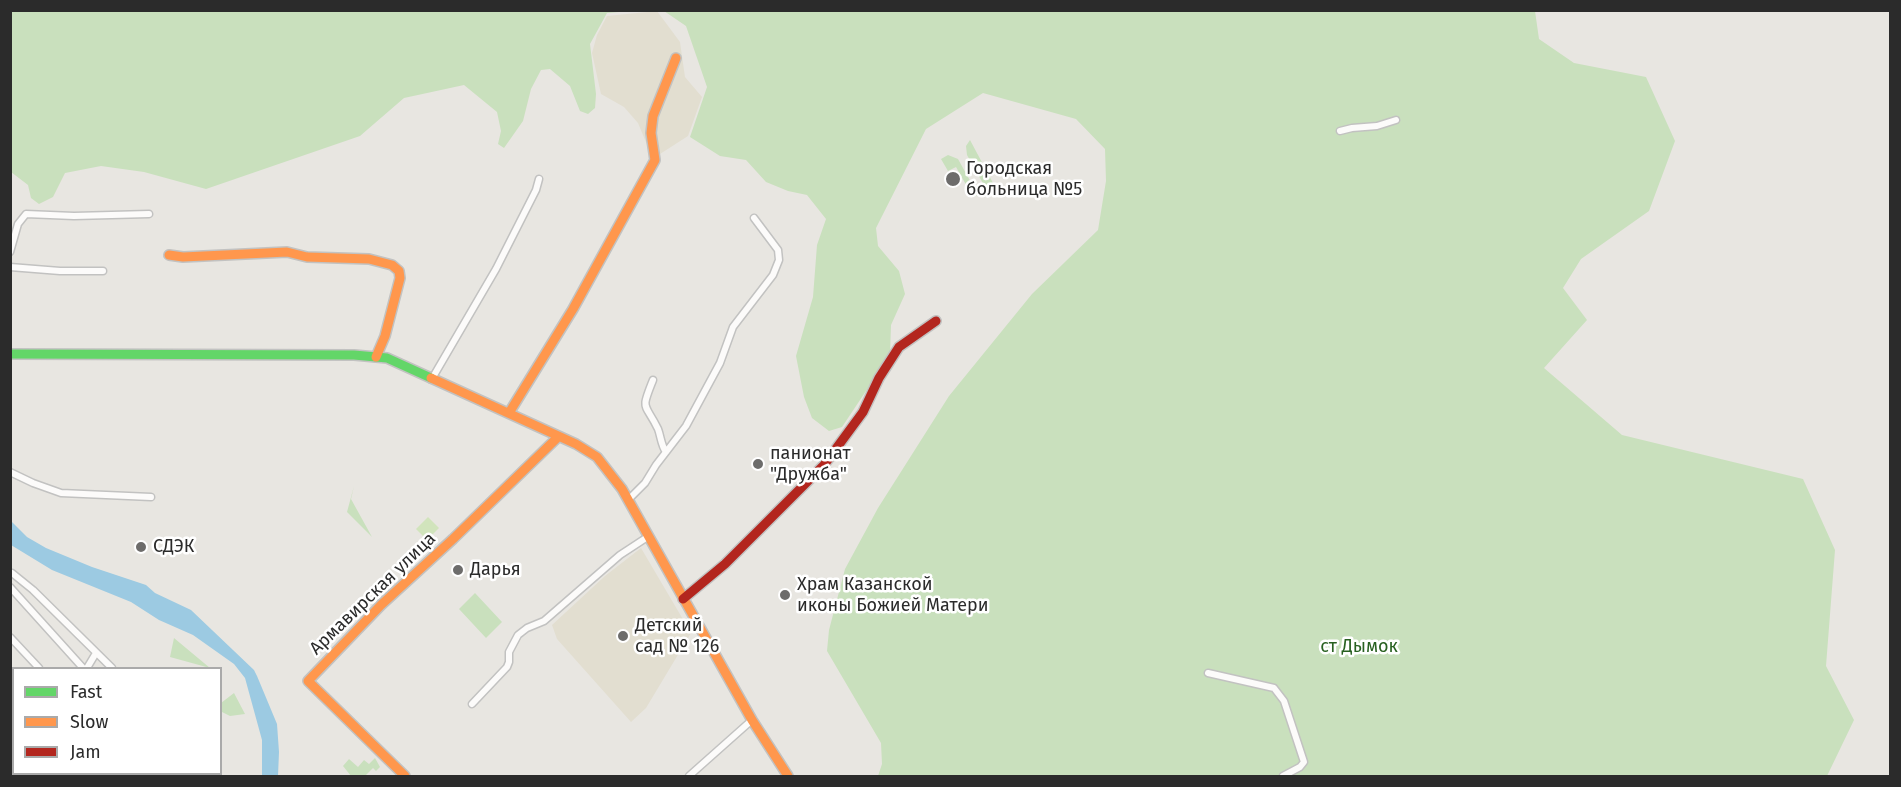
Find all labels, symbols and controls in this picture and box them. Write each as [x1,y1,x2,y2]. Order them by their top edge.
place label: Городская больница №5 [966,158,1082,201]
marker: Городская больница №5 [944,170,962,188]
place label: панионат "Дружба" [770,443,851,486]
marker: панионат "Дружба" [751,457,765,471]
street label: Армавирская улица [305,528,441,660]
place label: СДЭК [153,536,194,558]
marker: СДЭК [134,540,148,554]
place label: Дарья [470,559,521,581]
marker: Дарья [451,563,465,577]
place label: Храм Казанской иконы Божией Матери [797,574,988,616]
marker: Храм Казанской иконы Божией Матери [778,588,792,602]
place label: Детский сад № 126 [635,615,719,658]
marker: Детский сад № 126 [616,629,630,643]
park label: ст Дымок [1320,636,1398,658]
legend [12,667,222,775]
text: Fast [70,681,102,703]
text: Slow [70,711,108,733]
text: Jam [70,741,101,763]

